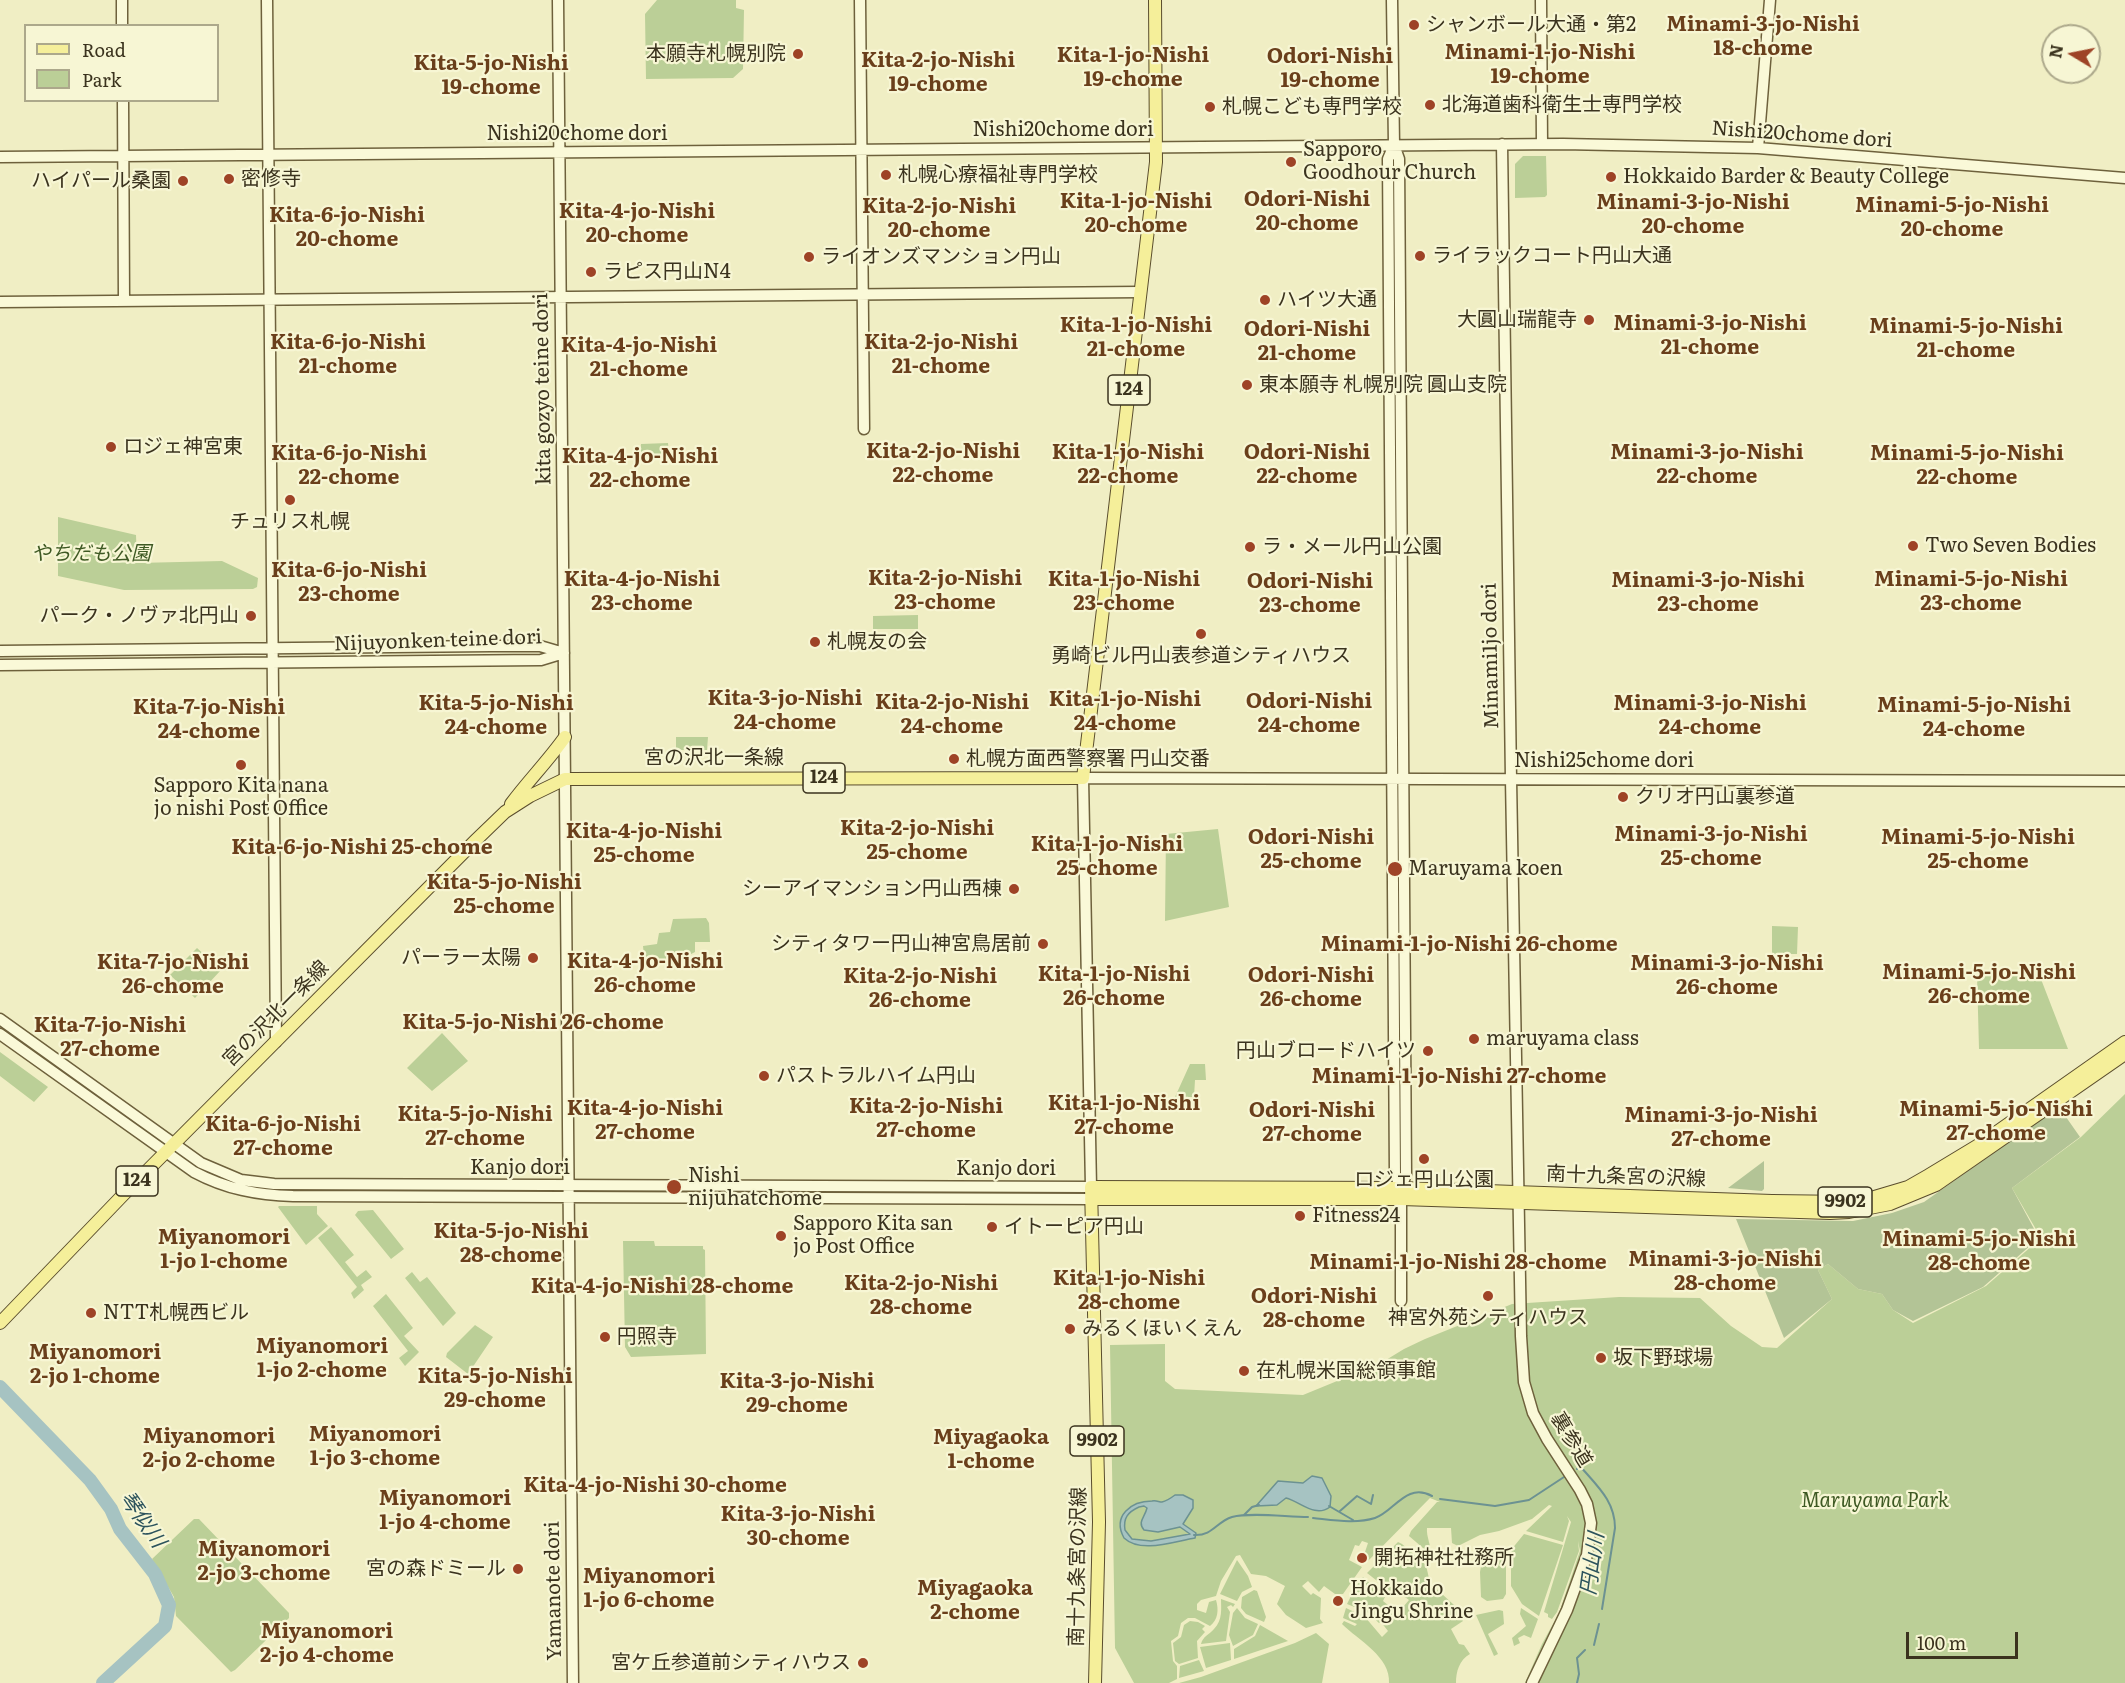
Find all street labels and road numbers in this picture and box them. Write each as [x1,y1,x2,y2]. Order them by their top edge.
street label: Nishi20chome dori [1711,117,1893,153]
street label: Nishi20chome dori [972,118,1154,142]
street label: Nishi20chome dori [486,122,668,146]
street label: kita gozyo teine dori [529,293,557,485]
road number: 124 [1108,375,1150,405]
street label: Minami1jo dori [1478,583,1504,729]
street label: Nijuyonken teine dori [334,625,542,657]
street label: 宮の沢北一条線 [644,746,784,770]
street label: Nishi25chome dori [1514,749,1694,773]
road number: 124 [803,763,845,793]
street label: 宮の沢北一条線 [218,956,334,1072]
street label: Kanjo dori [470,1156,570,1180]
street label: Kanjo dori [956,1157,1056,1181]
street label: 南十九条宮の沢線 [1546,1162,1706,1192]
road number: 124 [116,1166,158,1196]
road number: 9902 [1818,1187,1872,1217]
street label: 裏参道 [1545,1408,1597,1472]
road number: 9902 [1070,1426,1124,1456]
street label: 南十九条宮の沢線 [1065,1487,1091,1647]
street label: Yamanote dori [541,1521,567,1661]

